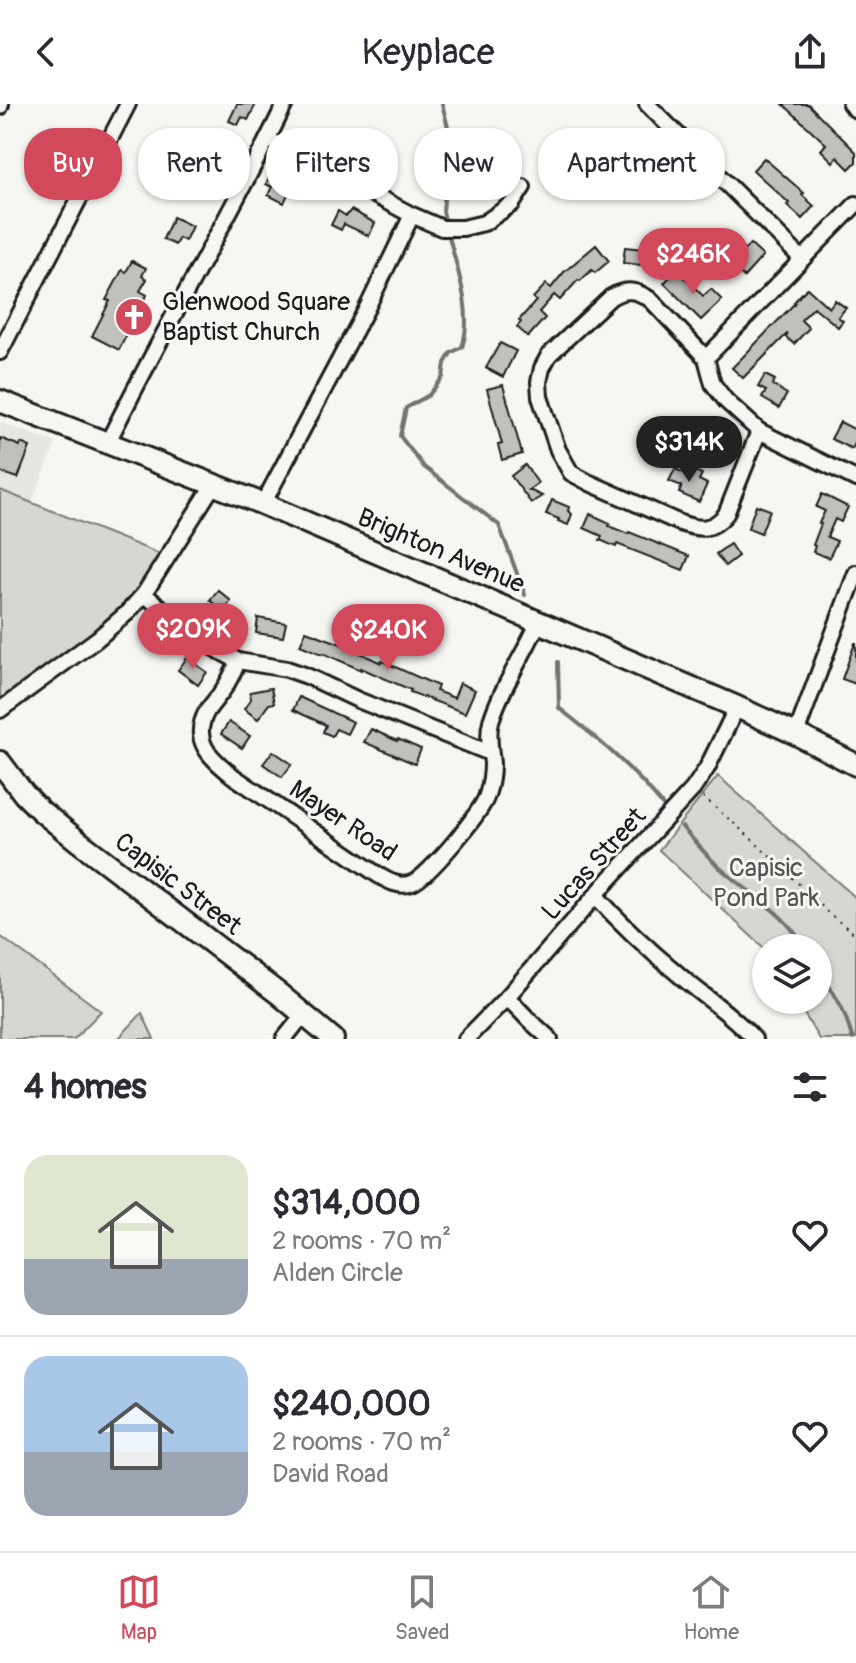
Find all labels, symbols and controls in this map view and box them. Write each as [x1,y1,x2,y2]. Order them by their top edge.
icon: back [24,30,68,74]
text: Keyplace [361,30,495,75]
icon: share [788,30,832,74]
chip: Buy [24,128,122,200]
chip: Rent [138,128,250,200]
chip: Filters [266,128,398,200]
chip: New [414,128,522,200]
chip: Apartment [538,128,725,200]
pin: $246K [637,228,749,296]
text: $246K [656,238,730,270]
place label: Glenwood Square Baptist Church [162,286,350,348]
church icon: Glenwood Square Baptist Church [113,296,155,338]
pin: $314K [633,416,745,484]
text: $314K [654,426,724,458]
street label: Brighton Avenue [353,501,530,601]
pin: $209K [137,603,249,671]
pin: $240K [332,604,444,672]
text: $209K [155,613,231,645]
text: $240K [349,614,427,646]
street label: Mayer Road [283,773,403,869]
street label: Lucas Street [535,801,653,927]
street label: Capisic Street [108,826,248,942]
park label: Capisic Pond Park [713,852,819,914]
map controls [752,934,832,1014]
button: layers [752,934,832,1014]
icon: filters [788,1065,832,1109]
text: 4 homes [24,1066,146,1109]
text: $314,000 [272,1182,421,1225]
icon: home [88,1187,184,1283]
icon: heart [788,1213,832,1257]
text: 2 rooms · 70 m² [272,1225,451,1257]
text: Alden Circle [272,1257,403,1289]
text: $240,000 [272,1383,431,1426]
icon: home [88,1388,184,1484]
icon: heart [788,1414,832,1458]
text: 2 rooms · 70 m² [272,1426,451,1458]
text: David Road [272,1458,389,1490]
tab: Map [117,1570,161,1646]
tab: Saved [395,1570,450,1646]
tab: Home [684,1570,739,1646]

